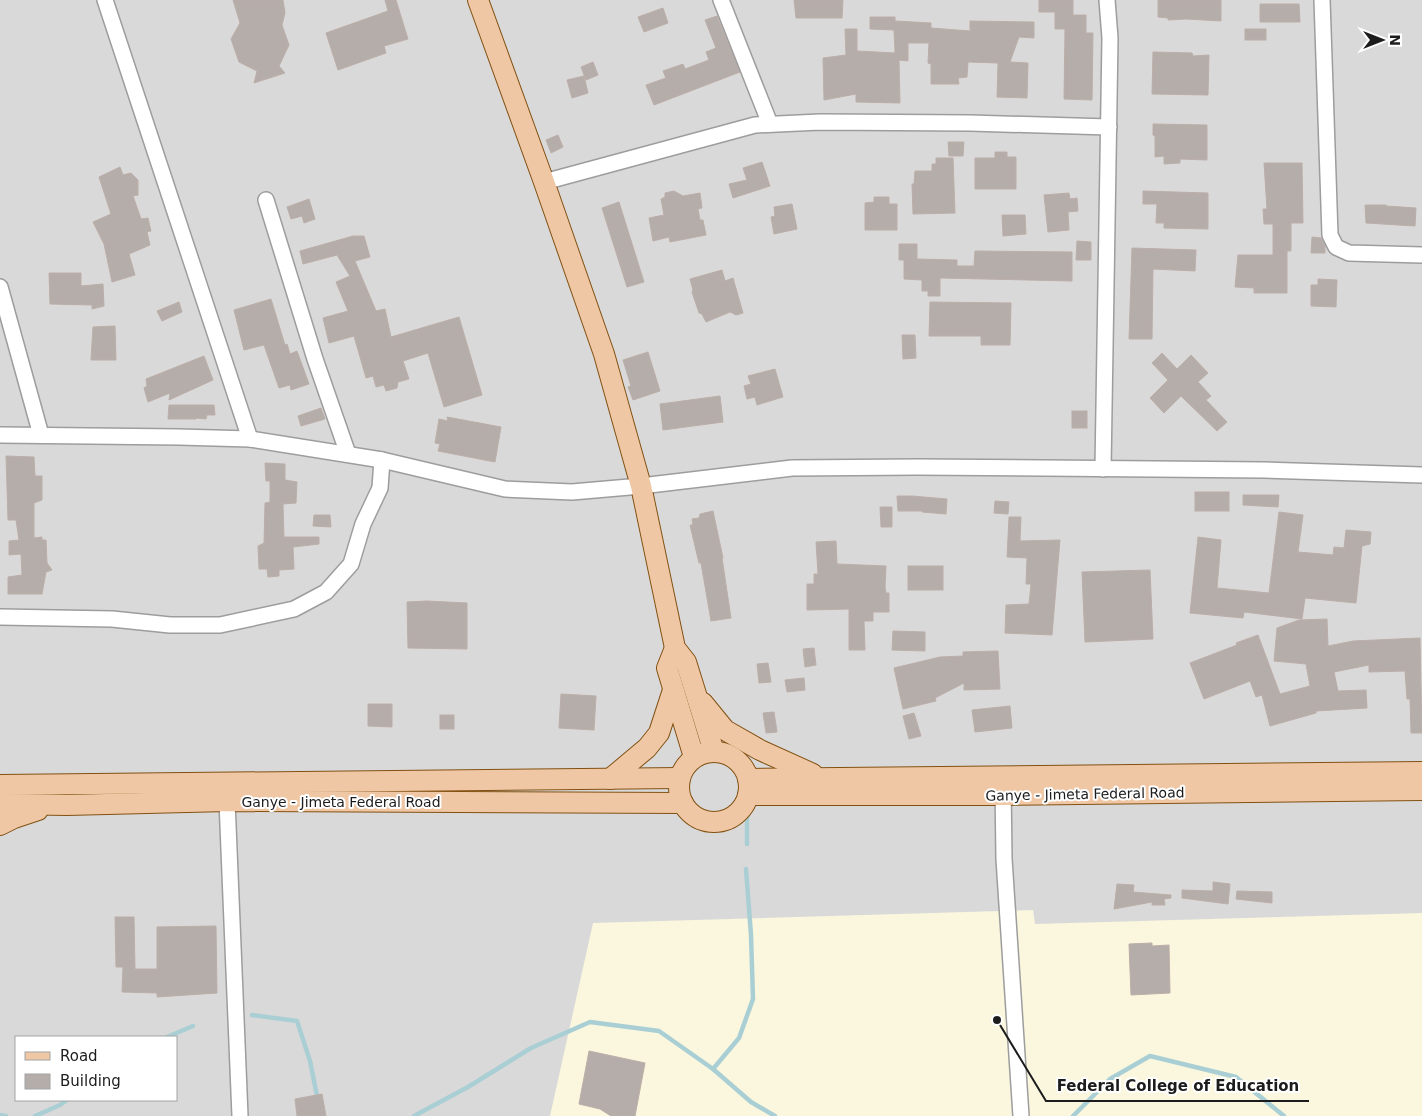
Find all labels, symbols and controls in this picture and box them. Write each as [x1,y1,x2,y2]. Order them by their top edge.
north arrow [1357,15,1407,65]
text: N [1387,34,1403,46]
street label: Ganye - Jimeta Federal Road [985,784,1185,804]
street label: Ganye - Jimeta Federal Road [241,794,441,810]
legend [15,1036,178,1101]
text: Road [60,1047,98,1065]
callout: Federal College of Education [1046,1071,1309,1101]
text: Building [60,1072,121,1090]
text: Federal College of Education [1057,1077,1299,1095]

